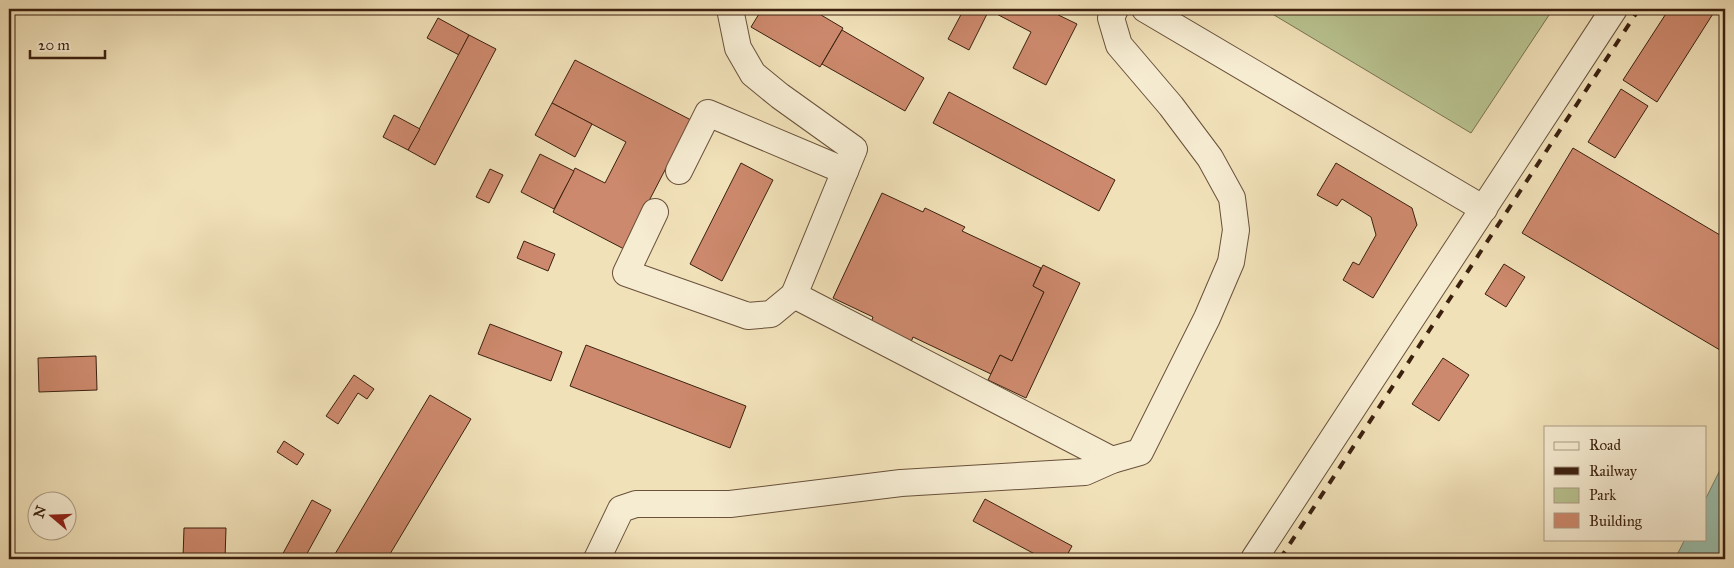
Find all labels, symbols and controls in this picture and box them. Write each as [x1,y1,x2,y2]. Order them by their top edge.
scale bar [30,28,105,60]
text: 20 m [38,36,70,54]
legend [1544,426,1706,540]
text: Road [1589,436,1621,454]
text: Railway [1589,462,1638,480]
text: Park [1589,486,1616,504]
north arrow [28,490,78,540]
text: N [30,503,50,520]
text: Building [1589,512,1643,530]

